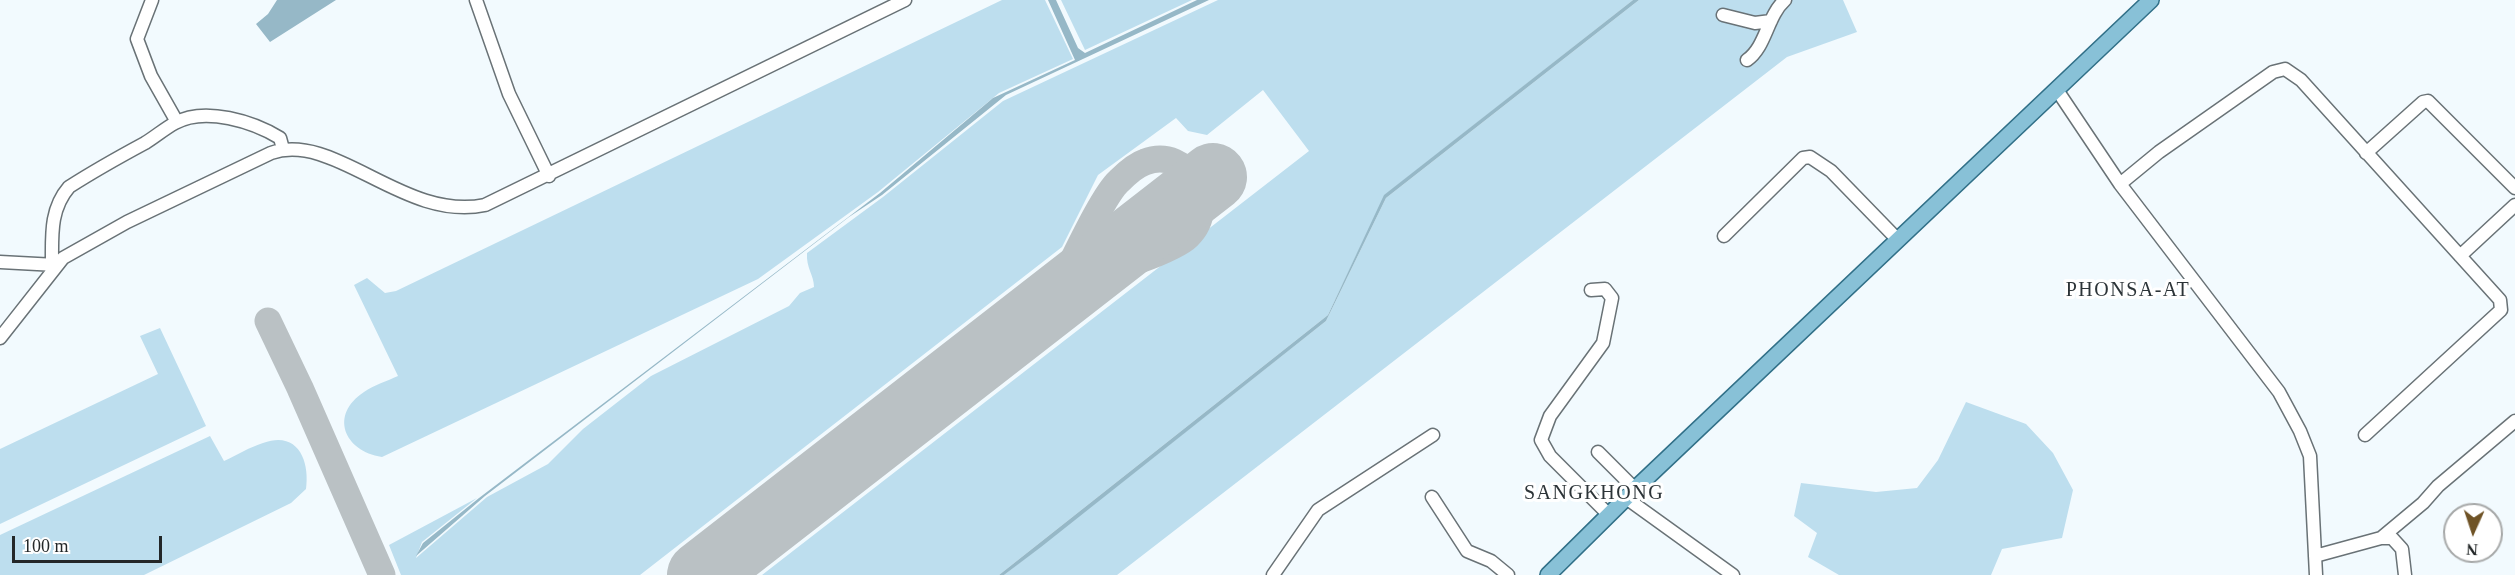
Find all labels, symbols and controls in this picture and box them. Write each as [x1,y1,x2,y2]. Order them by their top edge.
district label: PHONSA-AT [2066,279,2190,303]
district label: SANGKHONG [1524,482,1664,506]
north arrow [2443,503,2503,563]
scale bar [15,524,165,562]
text: 100 m [23,536,69,556]
text: N [2466,541,2478,558]

